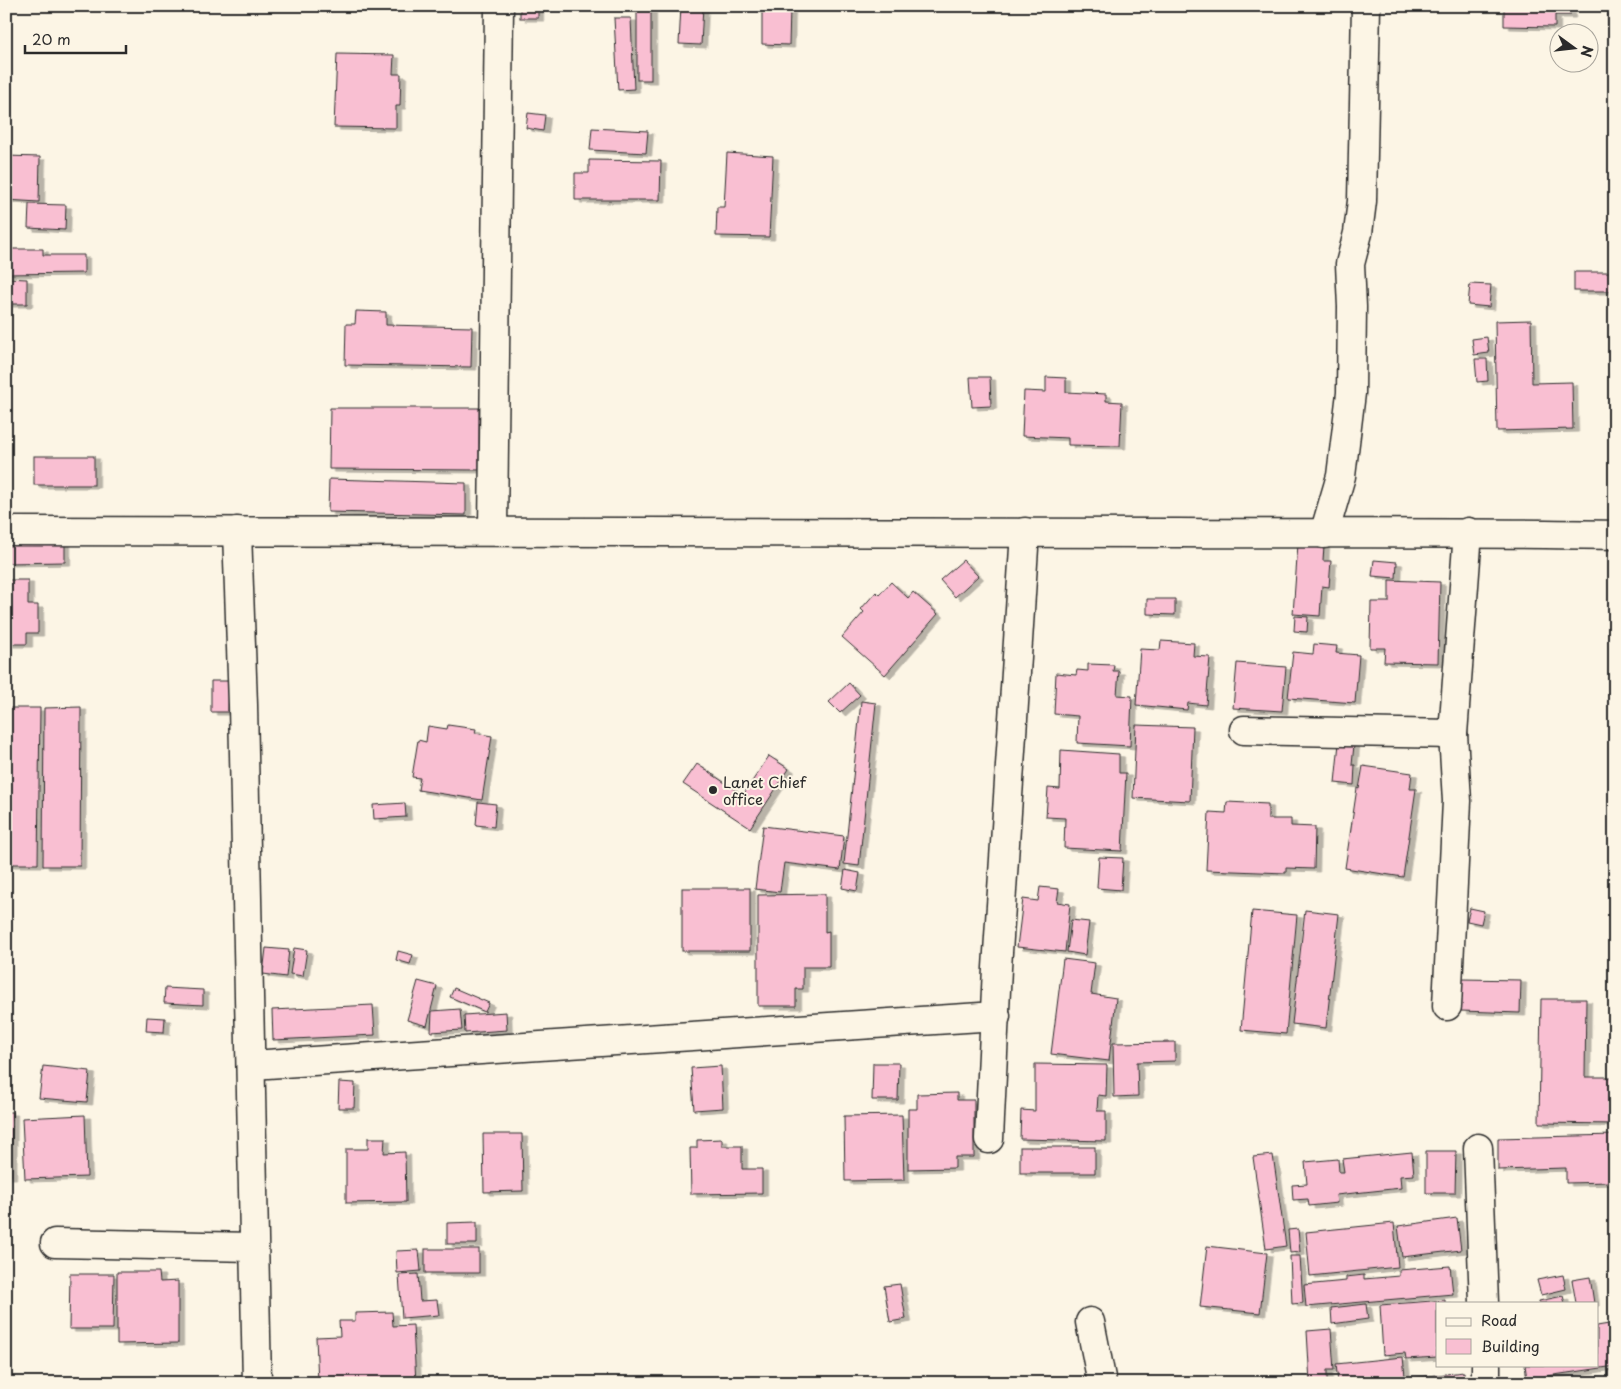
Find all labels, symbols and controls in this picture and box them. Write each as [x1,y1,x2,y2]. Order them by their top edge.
scale bar [25,22,126,54]
north arrow [1548,22,1598,72]
text: 20 m [32,27,71,50]
text: N [1575,43,1599,60]
place label: Lanet Chief office [723,770,807,810]
marker: Lanet Chief office [707,784,719,796]
legend [1436,1302,1598,1366]
text: Road [1481,1308,1517,1331]
text: Building [1481,1334,1540,1357]

